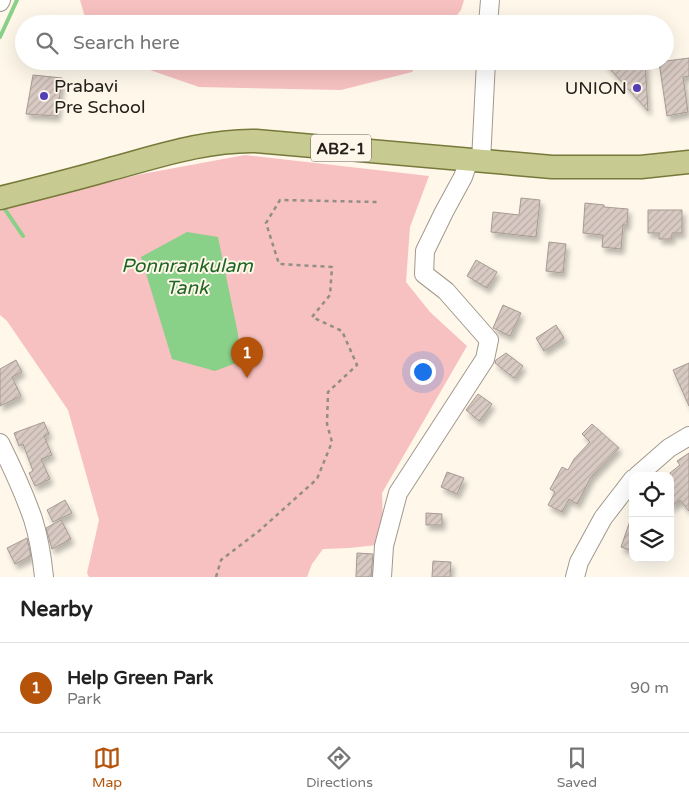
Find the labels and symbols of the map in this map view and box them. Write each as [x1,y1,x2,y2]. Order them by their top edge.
place label: Prabavi Pre School [54,75,145,118]
place label: UNION [565,77,627,99]
marker: UNION [631,82,643,94]
marker: Prabavi Pre School [38,90,50,102]
road number: AB2-1 [311,134,371,162]
water label: Ponnrankulam Tank [121,255,253,299]
pin: 1 [231,337,263,378]
your location [410,359,436,385]

